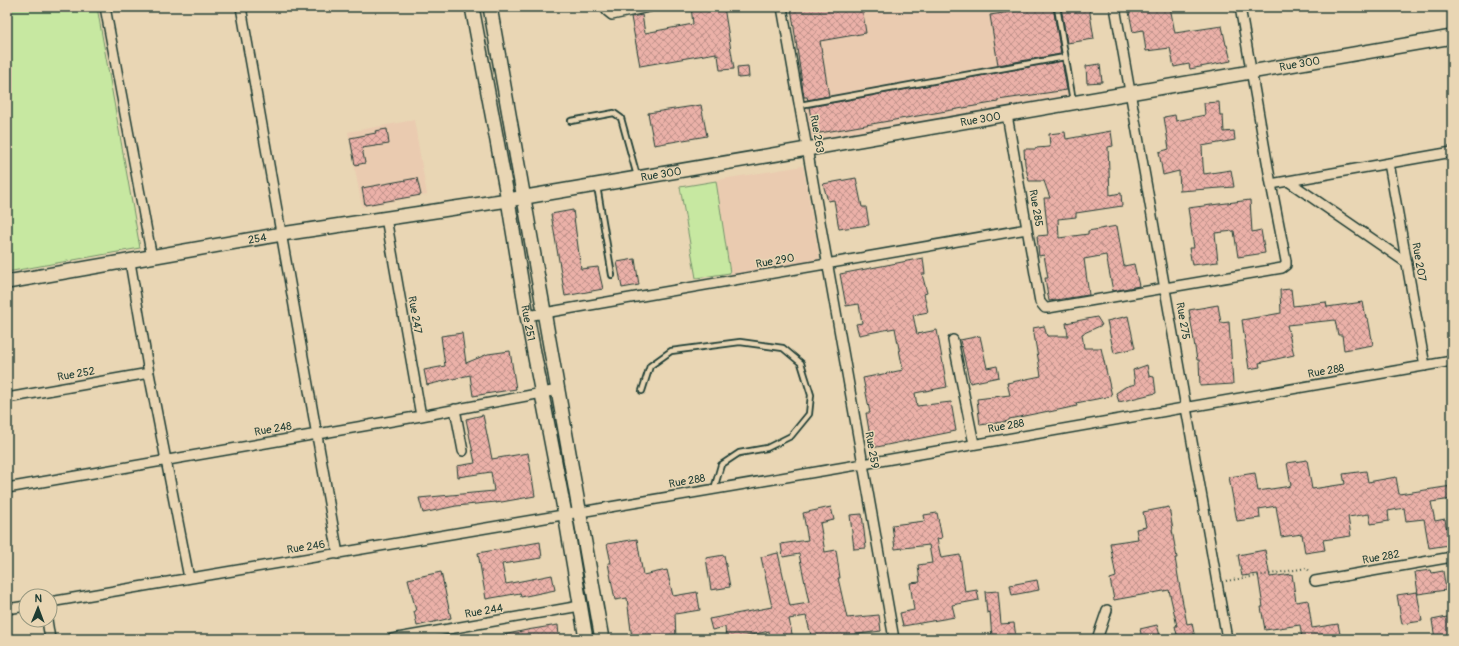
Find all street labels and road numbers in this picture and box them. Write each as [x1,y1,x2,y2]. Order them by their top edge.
street label: Rue 300 [1278,54,1321,73]
street label: Rue 300 [959,109,1002,129]
street label: Rue 263 [807,114,827,154]
street label: Rue 300 [640,164,682,184]
street label: Rue 285 [1026,188,1046,228]
street label: 254 [247,230,268,246]
street label: Rue 207 [1409,242,1429,283]
street label: Rue 290 [755,251,795,271]
street label: Rue 247 [405,295,425,335]
street label: Rue 275 [1173,301,1193,341]
street label: Rue 251 [519,304,538,342]
street label: Rue 288 [1307,361,1346,381]
street label: Rue 252 [56,364,96,384]
street label: Rue 288 [987,416,1026,436]
street label: Rue 248 [253,419,293,439]
street label: Rue 259 [862,430,882,470]
street label: Rue 288 [668,471,707,491]
street label: Rue 246 [286,538,326,556]
street label: Rue 282 [1361,547,1401,567]
street label: Rue 244 [464,601,505,621]

